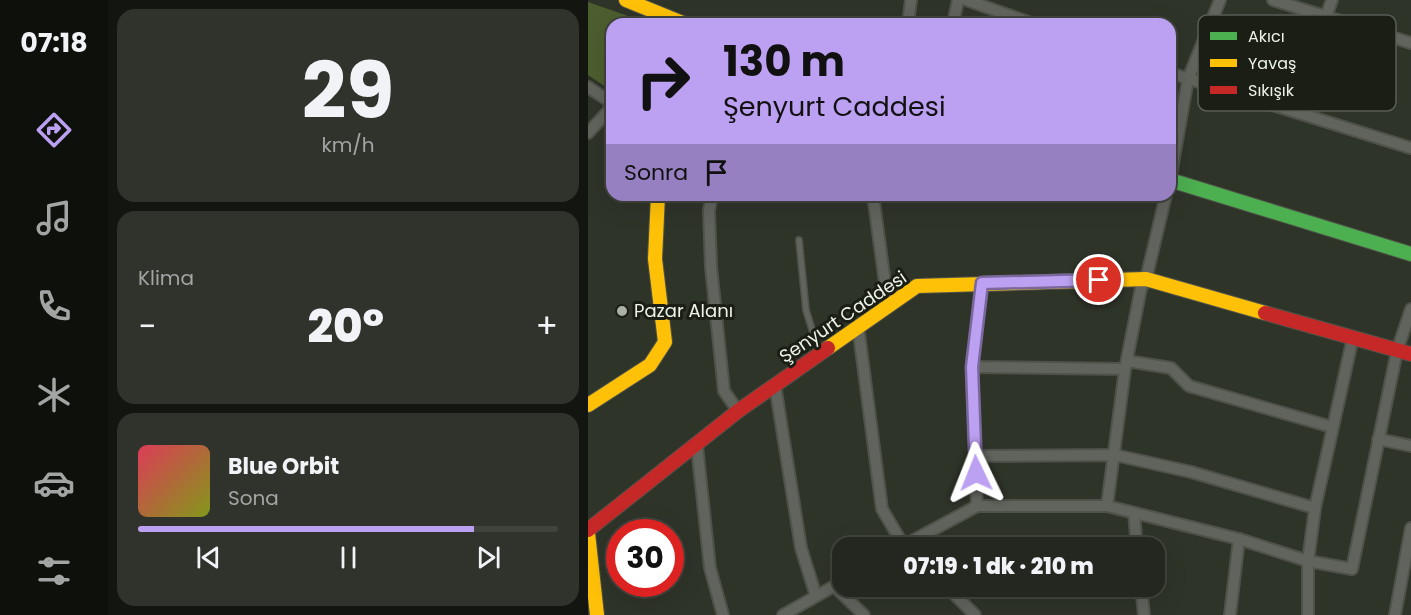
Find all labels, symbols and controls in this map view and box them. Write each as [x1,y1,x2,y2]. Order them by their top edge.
legend [1198,15,1396,111]
text: 07:18 [20,24,88,61]
text: Akıcı [1248,25,1285,48]
text: 130 m [723,32,845,91]
text: 29 [302,36,394,145]
icon: right [624,42,702,120]
text: Yavaş [1248,52,1296,75]
text: Sıkışık [1248,79,1295,102]
text: Şenyurt Caddesi [723,88,946,125]
icon: directions [33,109,75,151]
text: km/h [321,131,375,159]
icon: arrive [700,156,733,189]
text: Sonra [624,157,688,188]
icon: music [33,197,75,239]
pin [1073,254,1124,305]
icon: arrive [1082,263,1115,296]
text: Klima [138,264,194,292]
street label: Şenyurt Caddesi [774,265,911,368]
icon: phone [33,285,75,327]
text: 20° [307,295,384,358]
place label: Pazar Alanı [634,298,733,323]
text: − [138,303,156,350]
text: + [535,303,558,350]
marker: Pazar Alanı [615,304,629,318]
icon: climate [33,374,75,416]
position arrow [944,441,1008,505]
text: Blue Orbit [228,451,339,482]
icon: car [33,462,75,504]
text: Sona [228,484,279,512]
speed limit sign: 30 [606,519,684,597]
icon: previous [192,541,225,574]
icon: pause [332,541,365,574]
icon: next [472,541,505,574]
icon: filters [33,550,75,592]
text: 07:19 · 1 dk · 210 m [903,551,1094,582]

